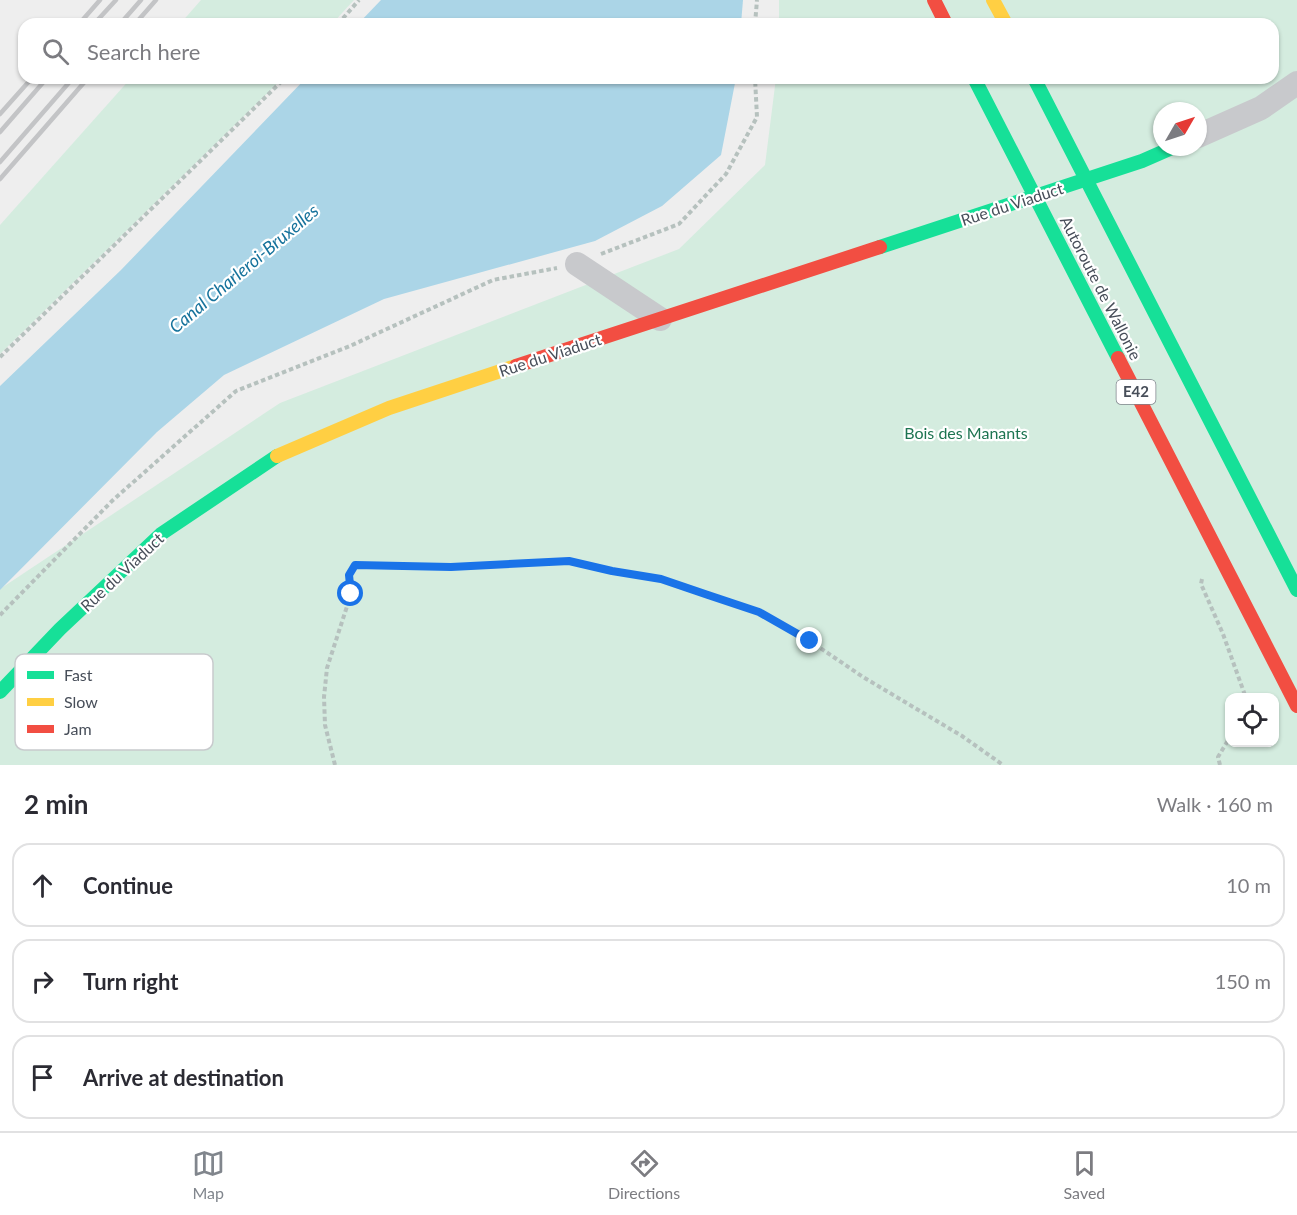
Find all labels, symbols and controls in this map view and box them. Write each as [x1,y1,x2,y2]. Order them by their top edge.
search box [18,18,1279,84]
icon: search [39,35,72,68]
text: Search here [87,38,200,65]
north arrow [1153,102,1207,156]
street label: Rue du Viaduct [958,178,1066,229]
water label: Canal Charleroi-Bruxelles [164,199,323,337]
street label: Autoroute de Wallonie [1057,213,1146,363]
street label: Rue du Viaduct [496,329,604,380]
road number: E42 [1116,380,1156,404]
park label: Bois des Manants [904,423,1028,442]
street label: Rue du Viaduct [76,528,167,615]
route start [337,580,363,606]
route end [796,627,822,653]
legend [15,654,213,750]
text: Fast [64,665,93,684]
text: Slow [64,692,98,711]
map controls [1225,693,1279,747]
button: locate [1225,693,1279,747]
text: Jam [64,719,92,738]
text: 2 min [24,788,88,820]
text: Walk · 160 m [1157,792,1273,816]
icon: ahead [26,869,59,902]
text: Continue [83,872,173,899]
text: 10 m [1226,873,1271,897]
icon: right [26,965,59,998]
text: Turn right [83,968,178,995]
text: 150 m [1215,969,1271,993]
icon: arrive [26,1061,59,1094]
text: Arrive at destination [83,1064,284,1091]
tab: Map [192,1147,225,1202]
tab: Directions [608,1147,680,1202]
tab: Saved [1064,1147,1105,1202]

